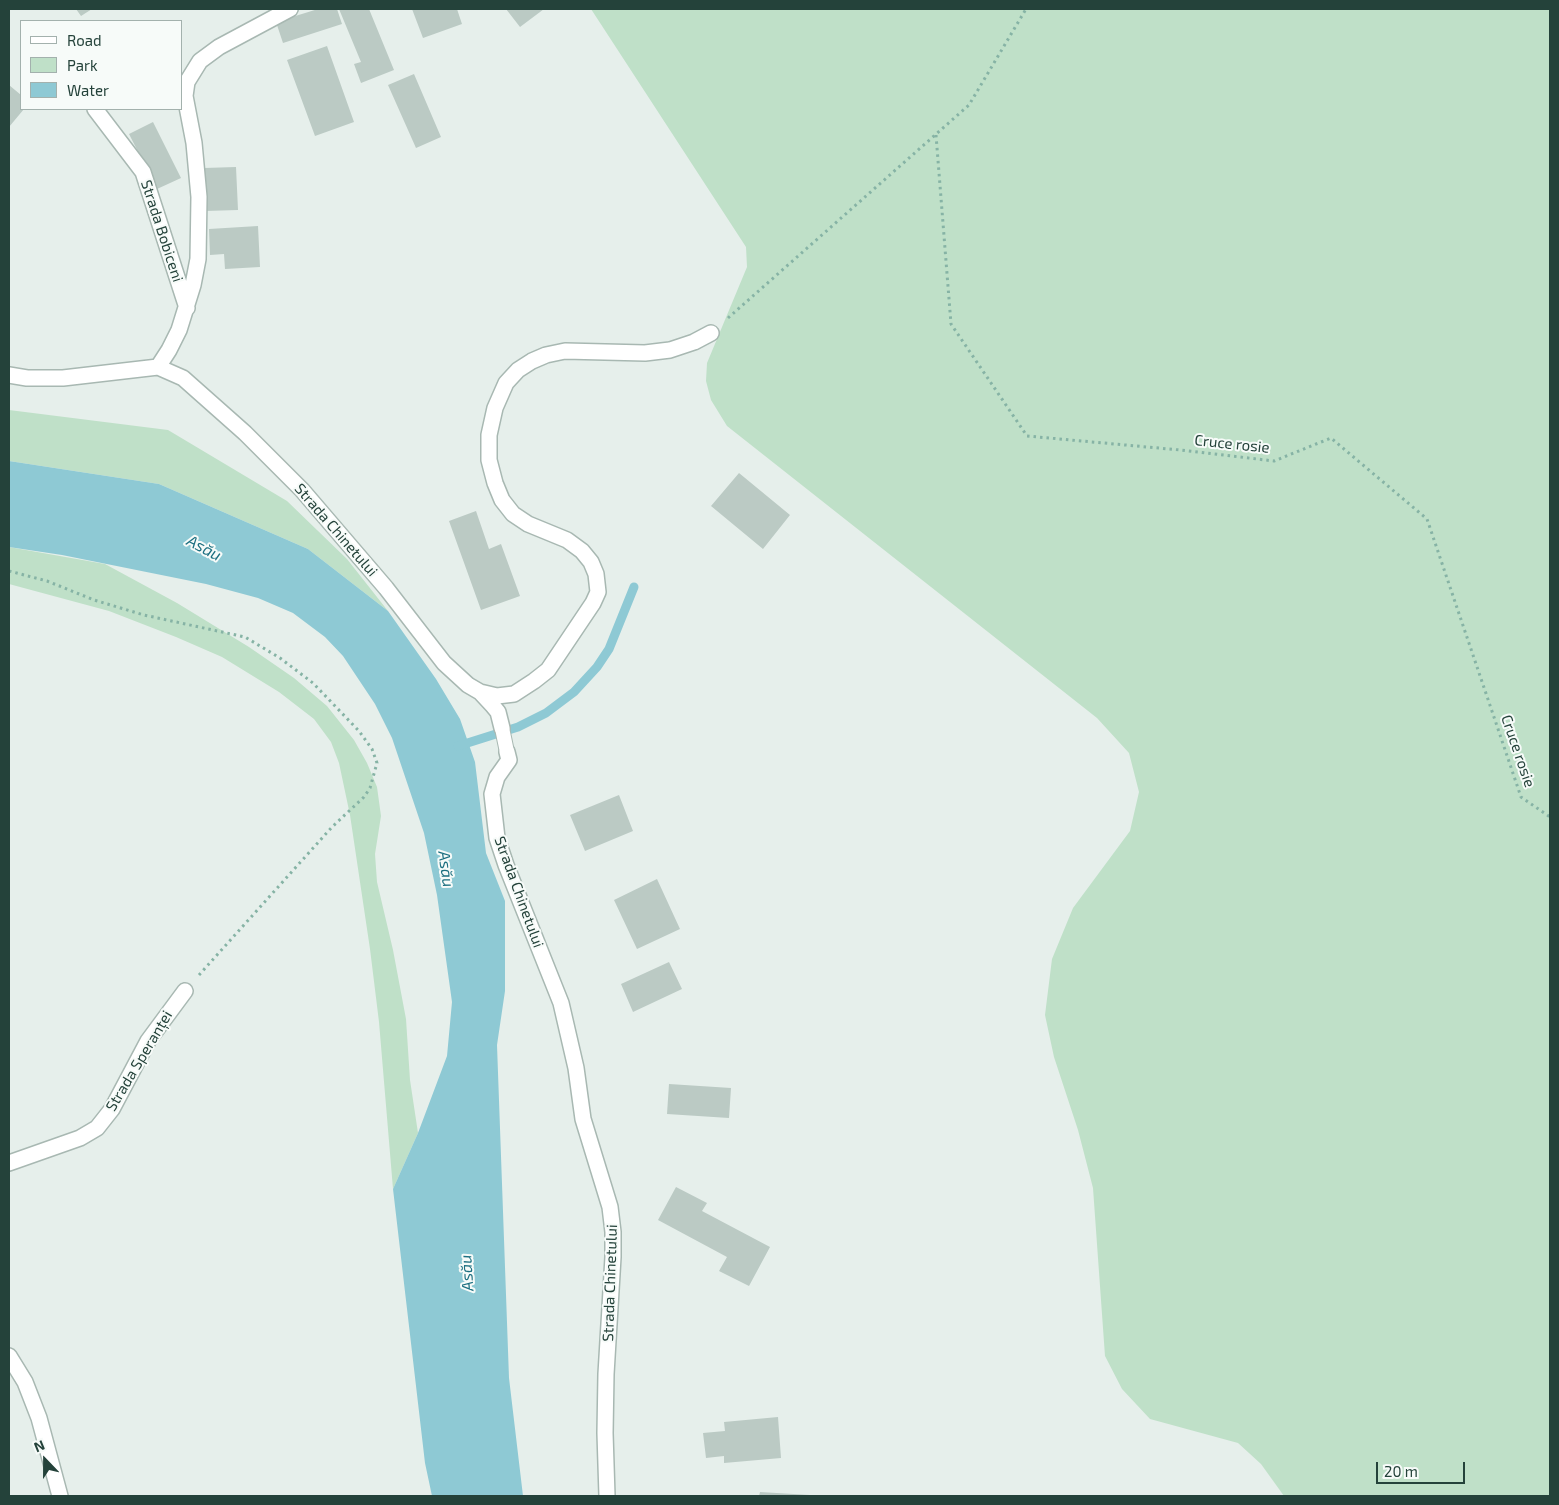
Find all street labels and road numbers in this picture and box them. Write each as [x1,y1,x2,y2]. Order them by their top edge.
street label: Strada Bobiceni [137,178,187,284]
street label: Cruce rosie [1194,431,1270,457]
street label: Strada Chinetului [291,480,381,580]
street label: Cruce rosie [1497,712,1539,790]
street label: Strada Chinetului [490,834,548,950]
street label: Strada Speranței [102,1007,176,1115]
street label: Strada Chinetului [599,1224,621,1342]

